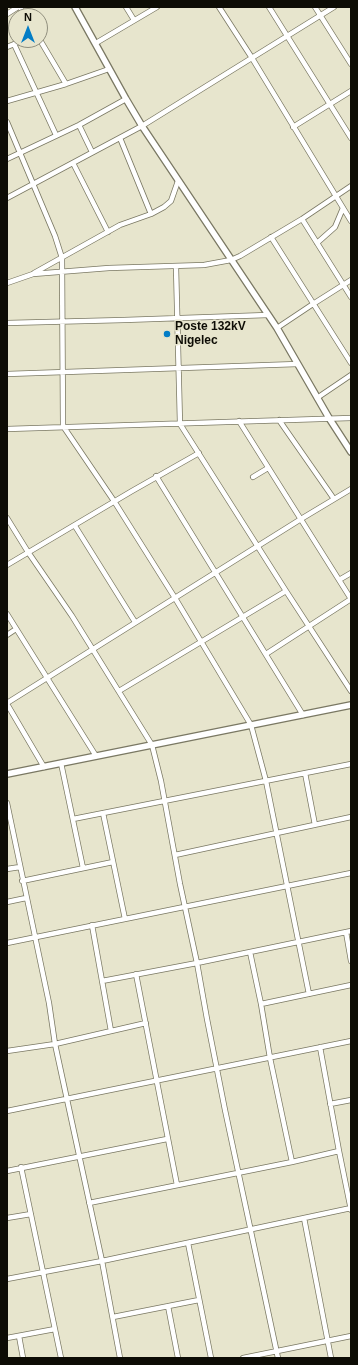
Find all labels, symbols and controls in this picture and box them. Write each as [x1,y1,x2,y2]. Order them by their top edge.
north arrow [8,8,48,48]
text: N [24,11,32,23]
place label: Poste 132kV Nigelec [175,320,246,348]
marker: Poste 132kV Nigelec [162,329,172,339]

